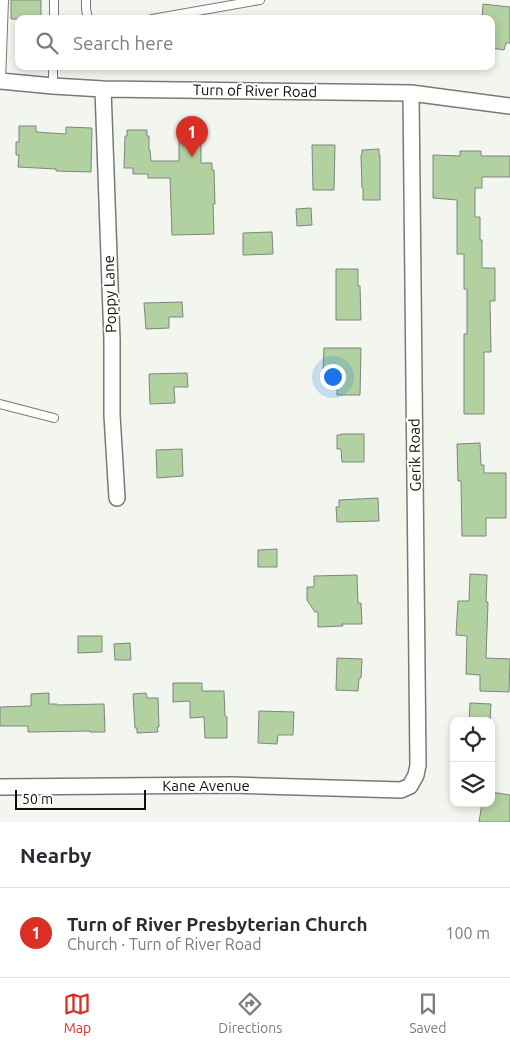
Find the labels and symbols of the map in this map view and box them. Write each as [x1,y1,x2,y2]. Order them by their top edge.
street label: Turn of River Road [193,81,317,100]
pin: 1 [176,116,208,157]
street label: Poppy Lane [100,255,119,333]
your location [320,364,346,390]
street label: Gerik Road [405,418,424,492]
street label: Kane Avenue [162,777,250,794]
scale bar [15,787,146,810]

